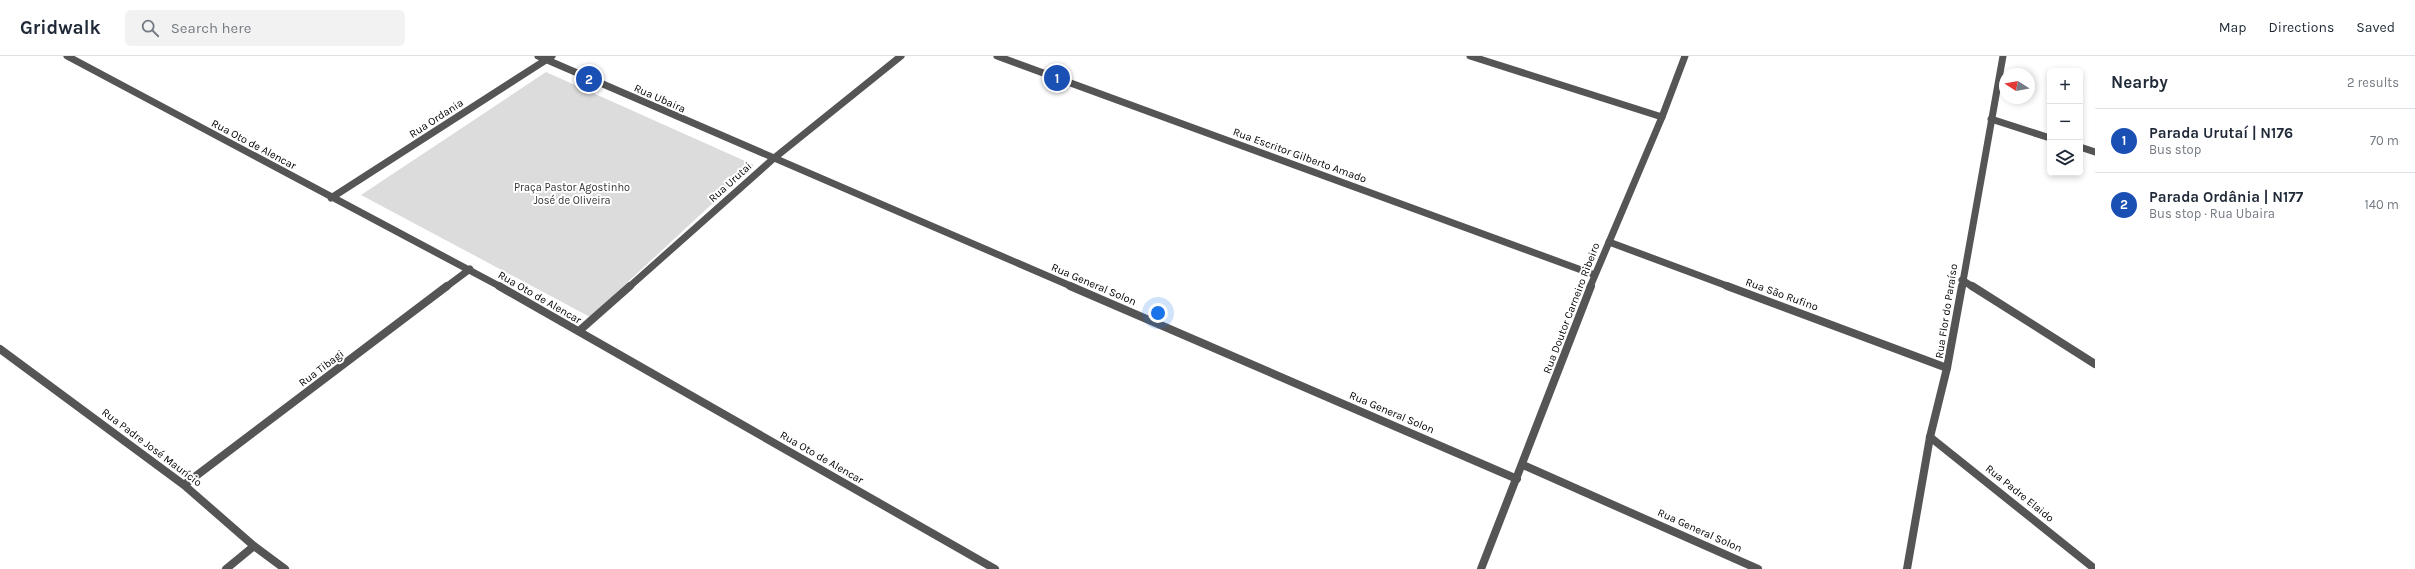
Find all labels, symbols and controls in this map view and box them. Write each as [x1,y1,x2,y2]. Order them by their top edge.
search box [125,10,405,46]
text: Gridwalk [20,17,101,39]
icon: search [139,17,161,39]
text: Search here [171,19,251,37]
text: Map [2219,19,2247,36]
text: Directions [2269,19,2334,36]
text: Saved [2356,19,2395,36]
pin: 1 [1044,63,1070,93]
pin: 2 [576,64,602,94]
north arrow [1999,68,2035,104]
map controls [2047,68,2083,176]
button: + [2047,68,2083,104]
text: Nearby [2111,72,2168,92]
text: 2 results [2347,75,2399,90]
street label: Rua Ubaira [632,81,688,116]
street label: Rua Ordania [407,96,466,141]
button: − [2047,104,2083,140]
street label: Rua Oto de Alencar [209,117,298,172]
text: Parada Urutaí | N176 [2149,124,2293,142]
street label: Rua Escritor Gilberto Amado [1231,125,1368,186]
text: 1 [2122,133,2126,148]
text: 70 m [2370,133,2399,148]
button: layers [2047,140,2083,176]
text: Bus stop [2149,142,2201,157]
street label: Rua Urutai [706,160,755,205]
park label: Praça Pastor Agostinho José de Oliveira [514,181,630,207]
text: Parada Ordânia | N177 [2149,188,2303,206]
text: 2 [2120,197,2128,212]
text: 140 m [2364,197,2399,212]
text: Bus stop · Rua Ubaira [2149,206,2275,221]
street label: Rua Doutor Carneiro Ribeiro [1540,241,1602,375]
street label: Rua General Solon [1049,261,1138,308]
street label: Rua Flor do Paraíso [1933,263,1960,359]
street label: Rua Oto de Alencar [496,268,584,327]
street label: Rua São Rufino [1744,275,1820,314]
your location [1148,303,1168,323]
street label: Rua Tibagi [296,347,346,390]
street label: Rua General Solon [1347,389,1436,436]
street label: Rua Padre José Maurício [99,406,204,489]
street label: Rua Oto de Alencar [778,428,866,487]
street label: Rua Padre Elaido [1983,462,2056,525]
street label: Rua General Solon [1655,506,1744,555]

